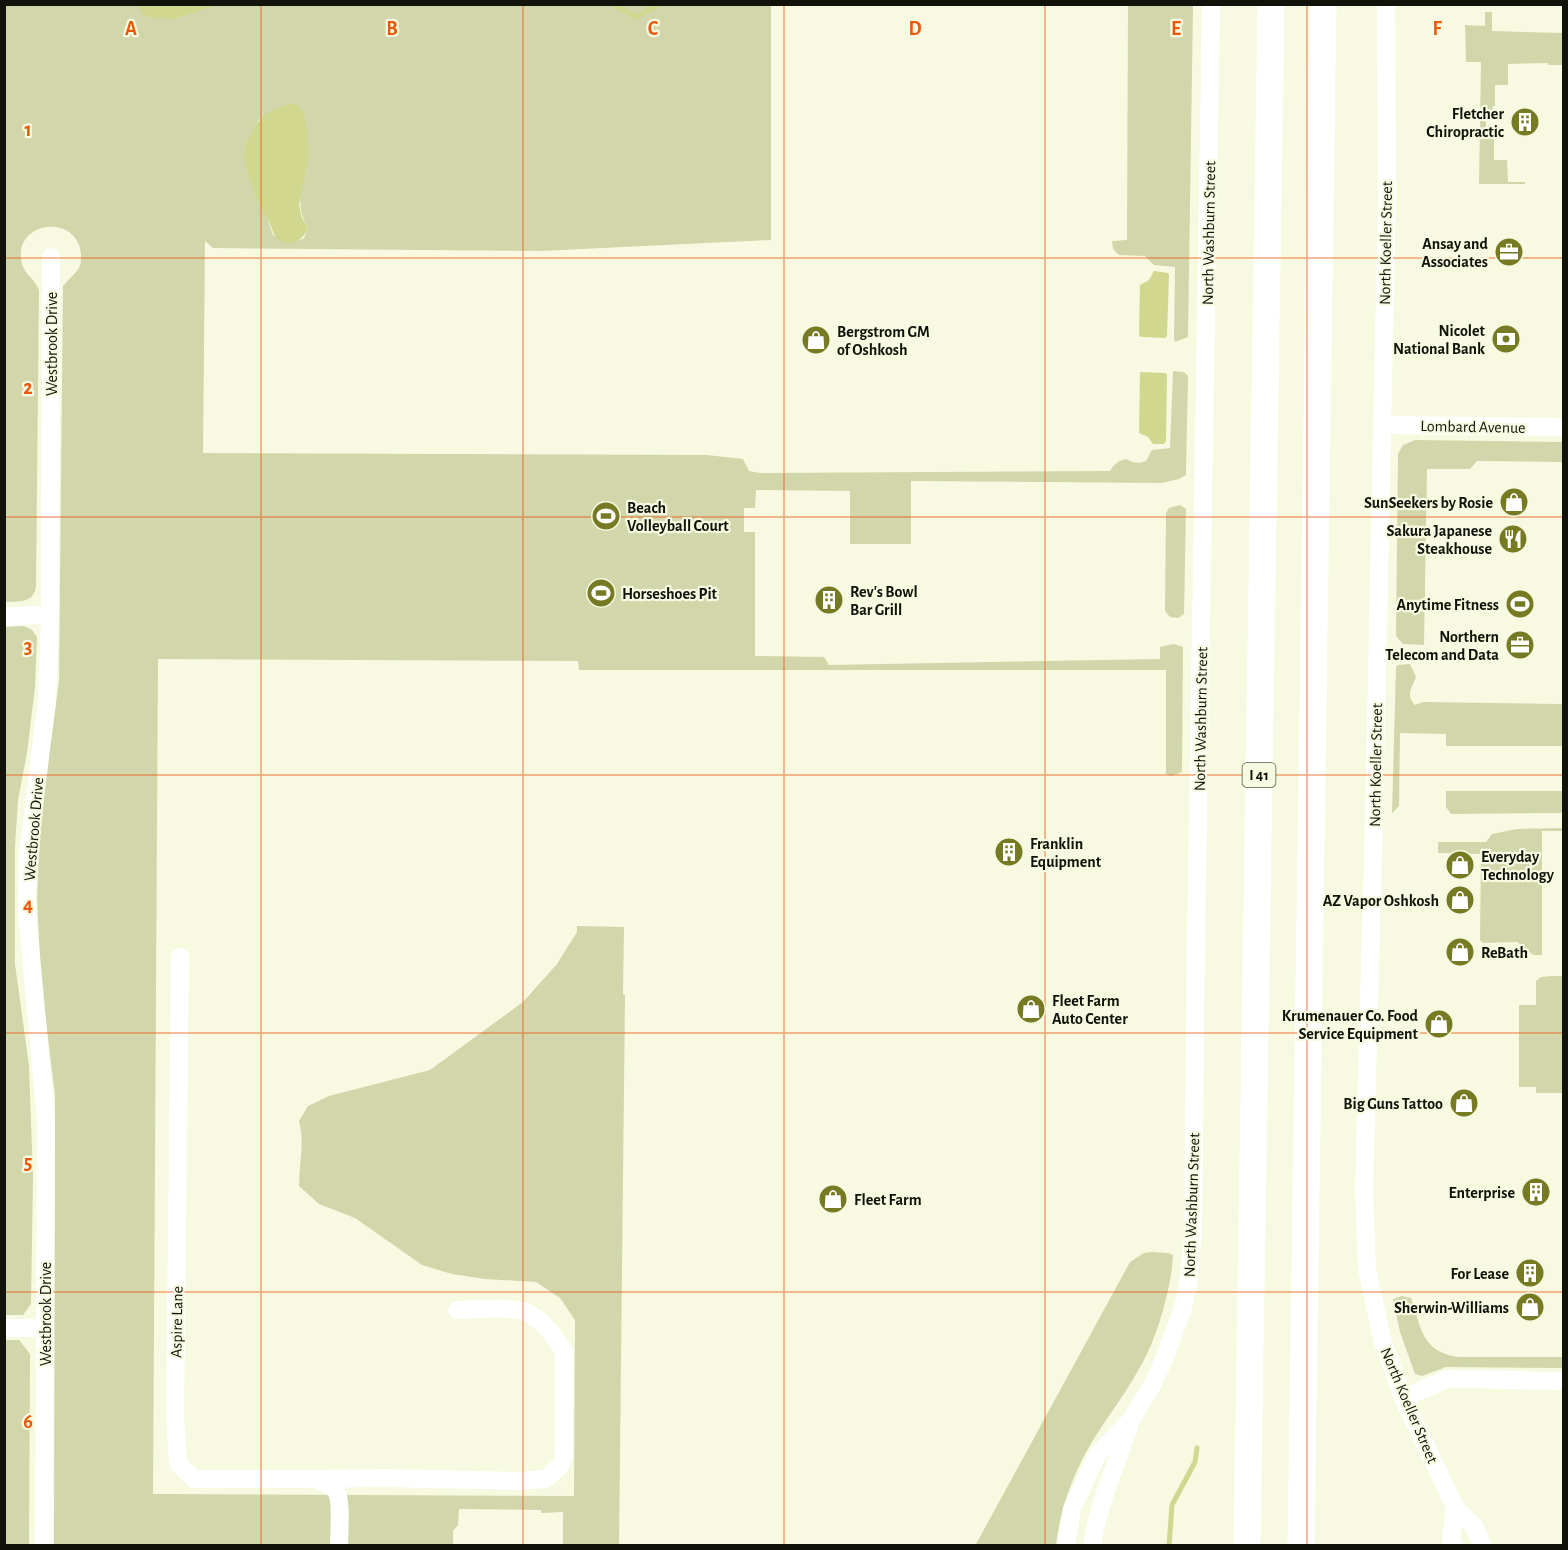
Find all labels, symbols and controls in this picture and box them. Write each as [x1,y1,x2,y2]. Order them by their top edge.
text: A [125,19,137,39]
text: B [386,19,398,39]
text: C [648,19,659,39]
text: D [908,19,922,39]
text: E [1171,19,1181,39]
text: F [1432,19,1442,39]
place label: Fletcher Chiropractic [1426,106,1504,140]
building icon: Fletcher Chiropractic [1509,106,1541,138]
text: 1 [24,120,32,140]
street label: North Washburn Street [1200,161,1218,305]
street label: North Koeller Street [1377,181,1395,305]
place label: Ansay and Associates [1421,236,1489,270]
office icon: Ansay and Associates [1493,236,1525,268]
street label: Westbrook Drive [44,292,60,396]
place label: Nicolet National Bank [1393,323,1486,357]
bank icon: Nicolet National Bank [1490,323,1522,355]
shop icon: Bergstrom GM of Oshkosh [800,324,832,356]
place label: Bergstrom GM of Oshkosh [837,324,930,358]
text: 2 [23,378,33,398]
street label: Lombard Avenue [1420,418,1526,436]
shop icon: SunSeekers by Rosie [1498,486,1530,518]
place label: SunSeekers by Rosie [1364,495,1493,512]
sports icon: Beach Volleyball Court [590,500,622,532]
place label: Beach Volleyball Court [627,500,729,535]
place label: Sakura Japanese Steakhouse [1386,523,1492,557]
restaurant icon: Sakura Japanese Steakhouse [1497,523,1529,555]
sports icon: Horseshoes Pit [585,577,617,609]
building icon: Rev's Bowl Bar Grill [813,584,845,616]
place label: Rev's Bowl Bar Grill [850,584,918,618]
place label: Horseshoes Pit [622,586,718,602]
sports icon: Anytime Fitness [1504,588,1536,620]
place label: Anytime Fitness [1396,597,1499,614]
place label: Northern Telecom and Data [1385,629,1499,663]
office icon: Northern Telecom and Data [1504,629,1536,661]
text: 3 [24,637,32,657]
street label: North Washburn Street [1192,647,1210,791]
street label: North Koeller Street [1367,703,1385,827]
road number: I 41 [1242,763,1276,787]
street label: Westbrook Drive [21,777,47,882]
building icon: Franklin Equipment [993,836,1025,868]
place label: Franklin Equipment [1030,836,1102,870]
shop icon: Everyday Technology [1444,849,1476,881]
place label: Everyday Technology [1481,849,1555,884]
shop icon: AZ Vapor Oshkosh [1444,884,1476,916]
place label: AZ Vapor Oshkosh [1323,893,1439,909]
text: 4 [23,895,33,915]
shop icon: ReBath [1444,936,1476,968]
place label: ReBath [1481,945,1528,961]
shop icon: Fleet Farm Auto Center [1015,993,1047,1025]
place label: Fleet Farm Auto Center [1052,993,1128,1027]
place label: Krumenauer Co. Food Service Equipment [1282,1008,1419,1042]
shop icon: Krumenauer Co. Food Service Equipment [1423,1008,1455,1040]
shop icon: Big Guns Tattoo [1448,1087,1480,1119]
place label: Big Guns Tattoo [1343,1096,1443,1112]
street label: North Washburn Street [1181,1133,1203,1278]
text: 5 [24,1153,32,1173]
building icon: Enterprise [1520,1176,1552,1208]
shop icon: Fleet Farm [817,1183,849,1215]
place label: Enterprise [1449,1185,1515,1201]
place label: Fleet Farm [854,1192,922,1208]
building icon: For Lease [1514,1257,1546,1289]
street label: Westbrook Drive [38,1262,54,1366]
place label: For Lease [1451,1266,1509,1282]
street label: Aspire Lane [168,1286,186,1358]
shop icon: Sherwin-Williams [1514,1291,1546,1323]
place label: Sherwin-Williams [1394,1300,1509,1316]
street label: North Koeller Street [1378,1345,1441,1466]
text: 6 [23,1412,33,1432]

